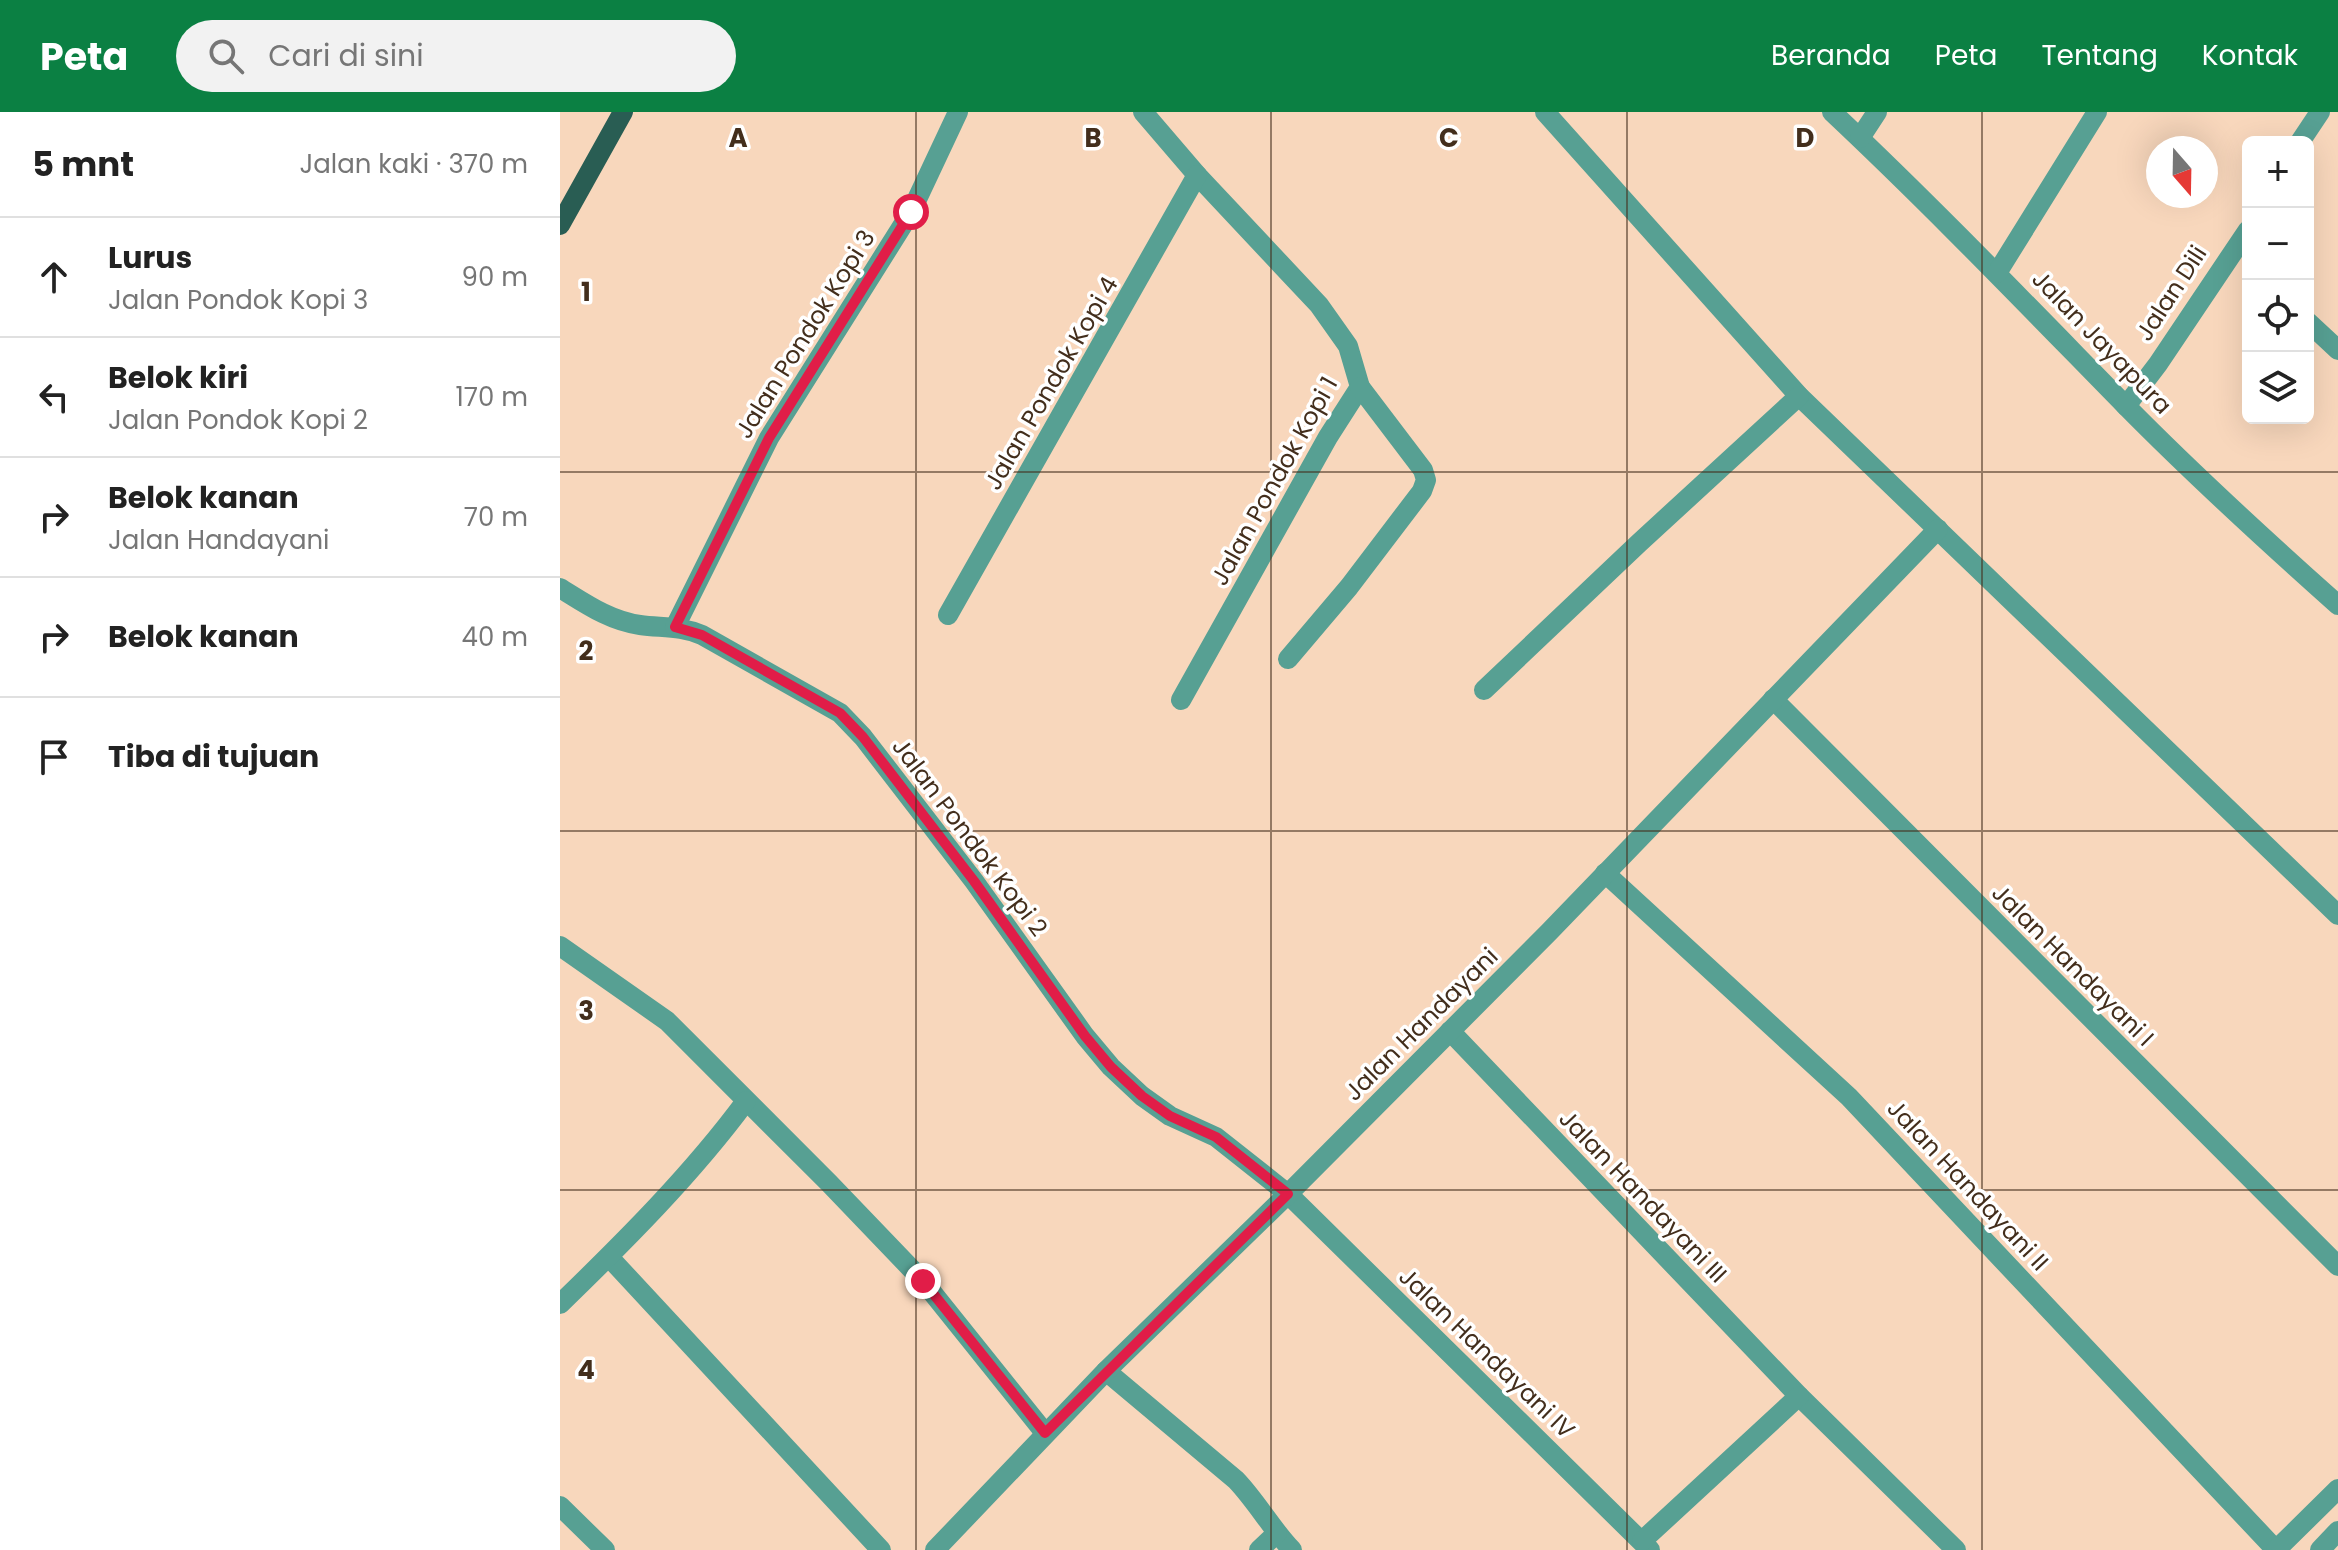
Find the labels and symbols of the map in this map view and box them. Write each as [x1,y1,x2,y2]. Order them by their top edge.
text: A [728,120,748,156]
text: B [1084,120,1102,156]
text: C [1439,120,1459,156]
text: D [1796,120,1815,156]
north arrow [2146,136,2218,208]
route start [893,194,929,230]
street label: Jalan Pondok Kopi 3 [727,223,883,445]
street label: Jalan Dili [2128,239,2214,347]
street label: Jalan Jayapura [2025,263,2179,421]
street label: Jalan Pondok Kopi 4 [976,270,1126,496]
text: 1 [581,274,591,310]
street label: Jalan Pondok Kopi 1 [1203,371,1345,591]
text: 2 [579,633,594,669]
street label: Jalan Pondok Kopi 2 [885,731,1055,943]
street label: Jalan Handayani I [1985,877,2161,1053]
street label: Jalan Handayani [1337,940,1505,1108]
text: 3 [578,993,594,1029]
street label: Jalan Handayani II [1880,1092,2056,1278]
street label: Jalan Handayani III [1552,1102,1734,1290]
street label: Jalan Handayani IV [1392,1260,1582,1446]
route end [905,1263,941,1299]
text: 4 [577,1352,595,1388]

